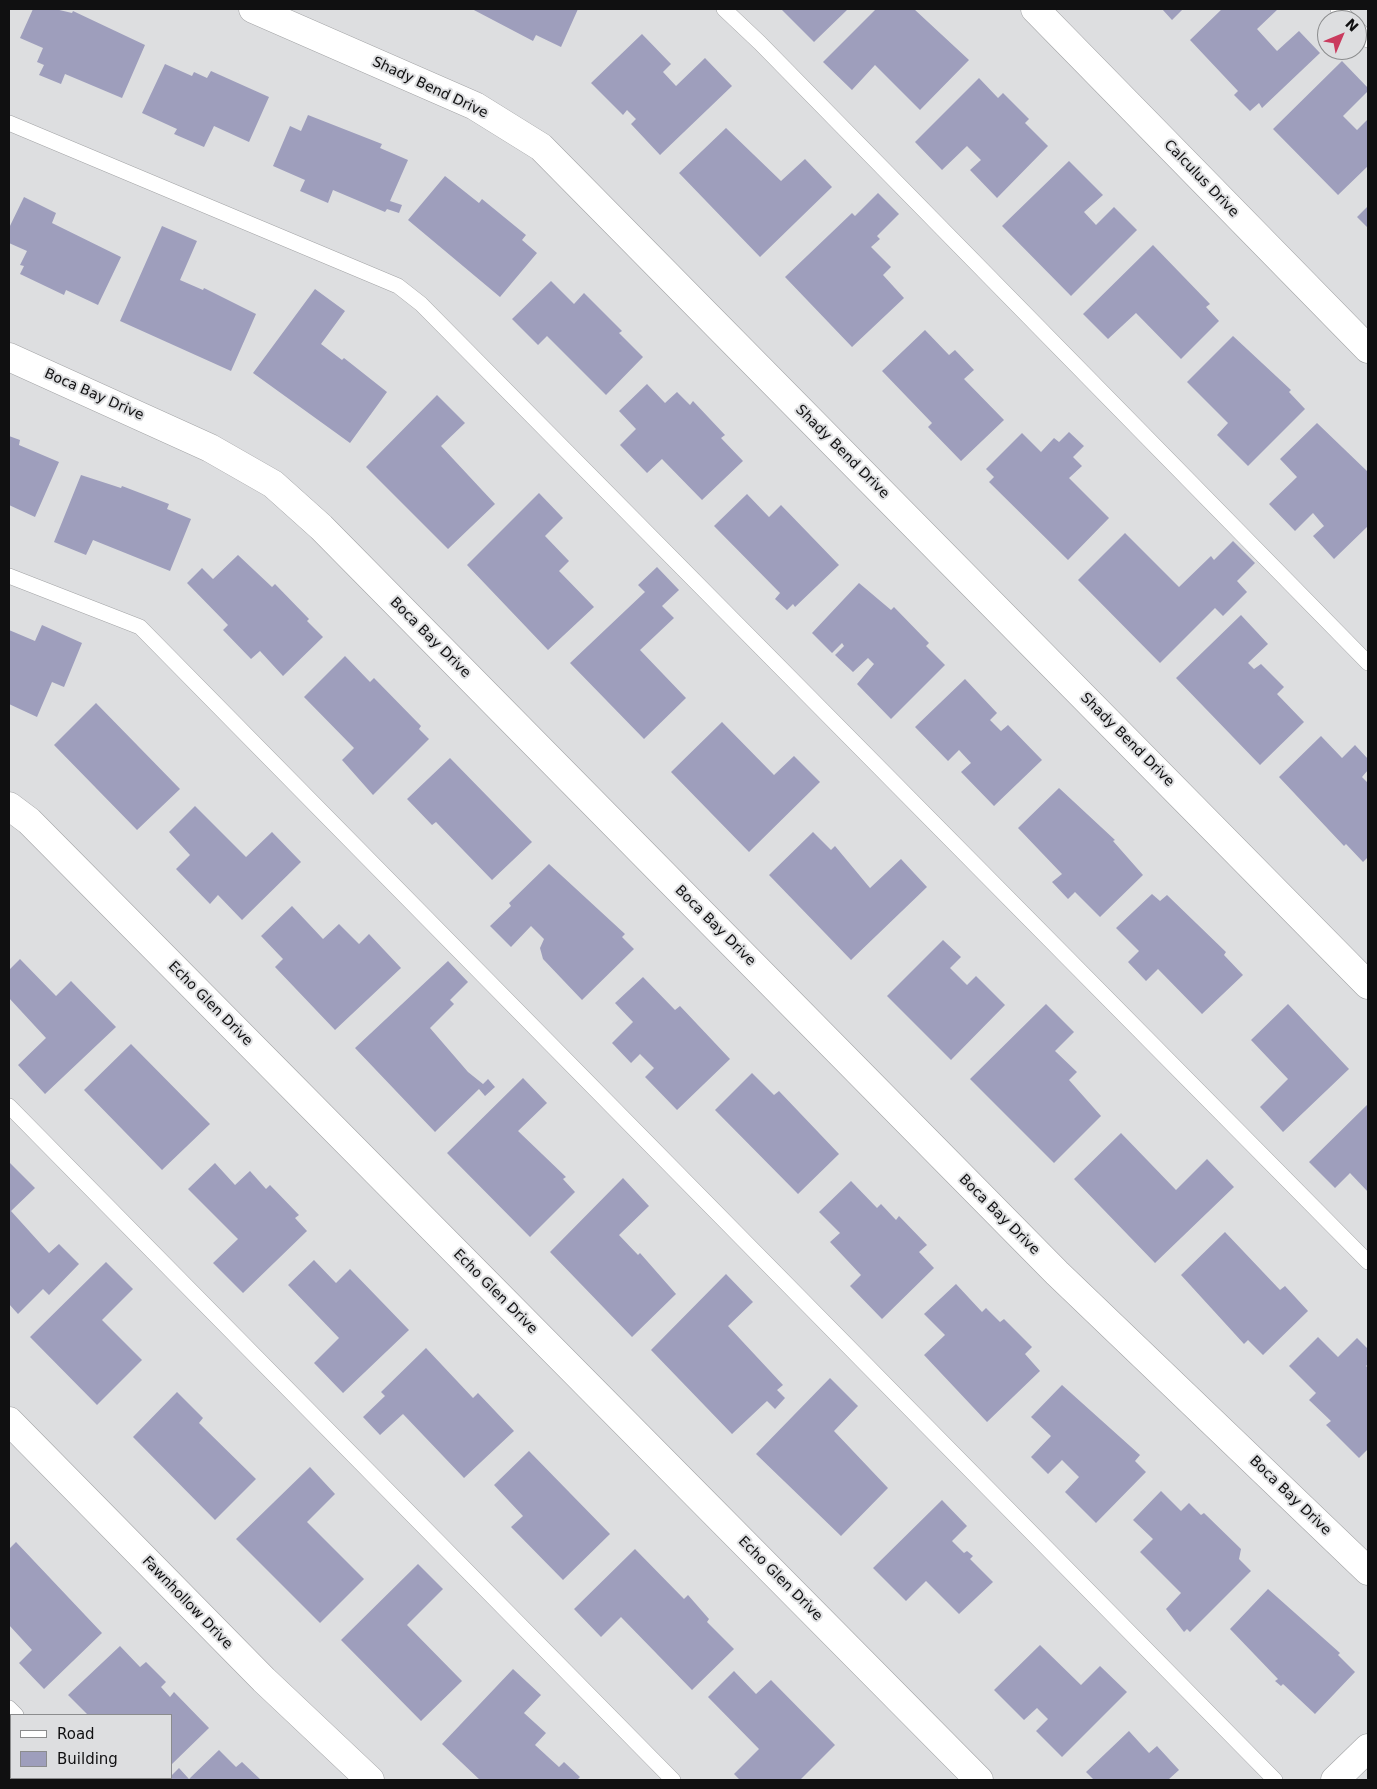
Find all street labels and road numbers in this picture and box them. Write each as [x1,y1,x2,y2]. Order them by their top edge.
street label: Shady Bend Drive [369,54,491,122]
street label: Calculus Drive [1160,137,1242,221]
street label: Boca Bay Drive [42,366,146,424]
street label: Shady Bend Drive [792,402,892,502]
street label: Boca Bay Drive [386,594,474,682]
street label: Shady Bend Drive [1077,690,1177,790]
street label: Boca Bay Drive [671,882,759,970]
street label: Echo Glen Drive [164,958,256,1050]
street label: Boca Bay Drive [955,1171,1043,1259]
street label: Echo Glen Drive [449,1246,541,1338]
street label: Boca Bay Drive [1246,1453,1334,1539]
street label: Echo Glen Drive [734,1533,826,1625]
street label: Fawnhollow Drive [138,1553,236,1653]

